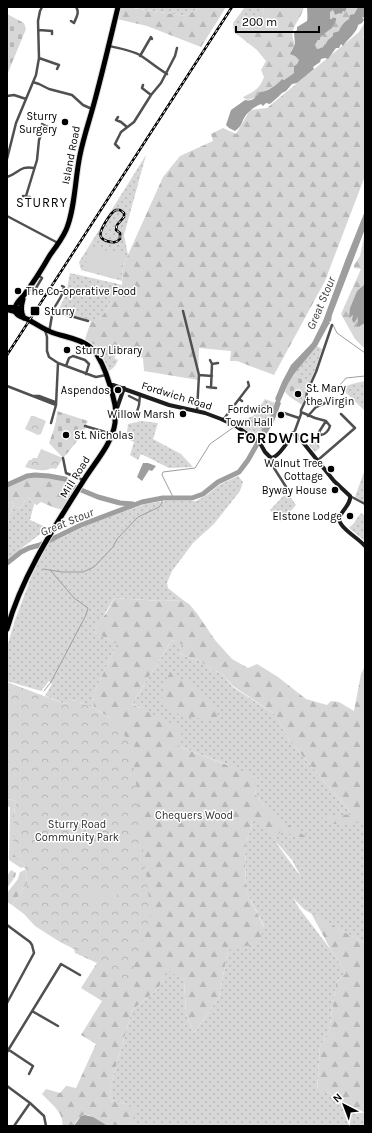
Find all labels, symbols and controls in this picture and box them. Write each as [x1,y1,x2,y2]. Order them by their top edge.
scale bar [236,8,319,34]
text: 200 m [242,15,277,29]
place label: Sturry Surgery [19,110,57,136]
marker: Sturry Surgery [60,117,70,127]
street label: Island Road [59,125,83,185]
district label: STURRY [16,195,68,210]
water label: Great Stour [304,273,339,332]
place label: The Co-operative Food [26,285,136,298]
marker: The Co-operative Food [13,286,23,296]
marker: Sturry [29,305,41,317]
place label: Sturry [44,305,75,318]
place label: Sturry Library [75,344,142,357]
marker: Sturry Library [62,345,72,355]
street label: Fordwich Road [140,379,214,413]
place label: St. Mary the Virgin [306,382,354,408]
place label: Aspendos [61,384,110,397]
marker: Aspendos [113,385,123,395]
marker: St. Mary the Virgin [293,389,303,399]
place label: Fordwich Town Hall [226,403,273,429]
place label: Willow Marsh [107,408,175,421]
marker: Willow Marsh [178,409,188,419]
marker: Fordwich Town Hall [276,410,286,420]
place label: St. Nicholas [74,429,134,442]
district label: FORDWICH [236,429,322,447]
marker: St. Nicholas [61,430,71,440]
street label: Mill Road [57,454,93,500]
place label: Walnut Tree Cottage [264,457,323,483]
marker: Walnut Tree Cottage [326,464,336,474]
place label: Byway House [262,484,327,497]
marker: Byway House [330,485,340,495]
water label: Great Stour [38,505,97,539]
place label: Elstone Lodge [272,510,342,523]
marker: Elstone Lodge [345,511,355,521]
park label: Chequers Wood [155,809,233,822]
park label: Sturry Road Community Park [35,818,119,844]
north arrow [324,1085,364,1125]
text: N [330,1090,345,1105]

